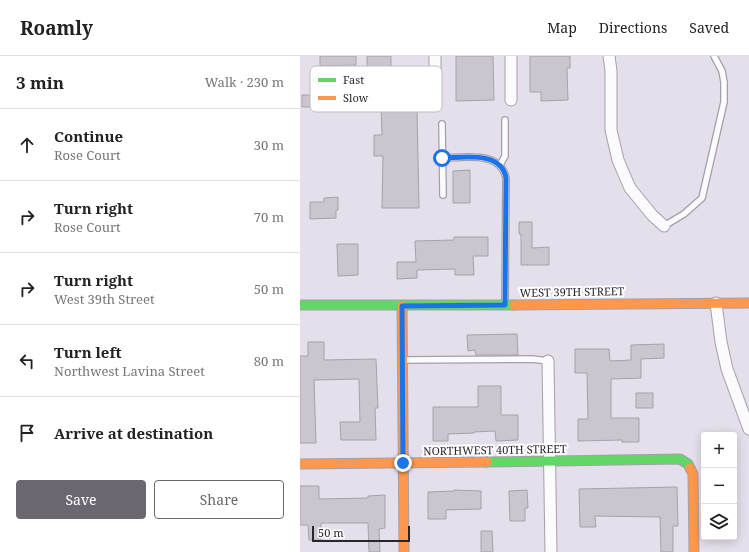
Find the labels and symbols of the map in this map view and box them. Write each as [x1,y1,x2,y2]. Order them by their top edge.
legend [310,66,442,112]
text: Fast [343,72,364,87]
text: Slow [343,90,369,105]
route start [433,149,451,167]
street label: WEST 39TH STREET [520,283,625,300]
street label: NORTHWEST 40TH STREET [423,441,567,458]
route end [394,454,412,472]
scale bar [312,524,410,543]

